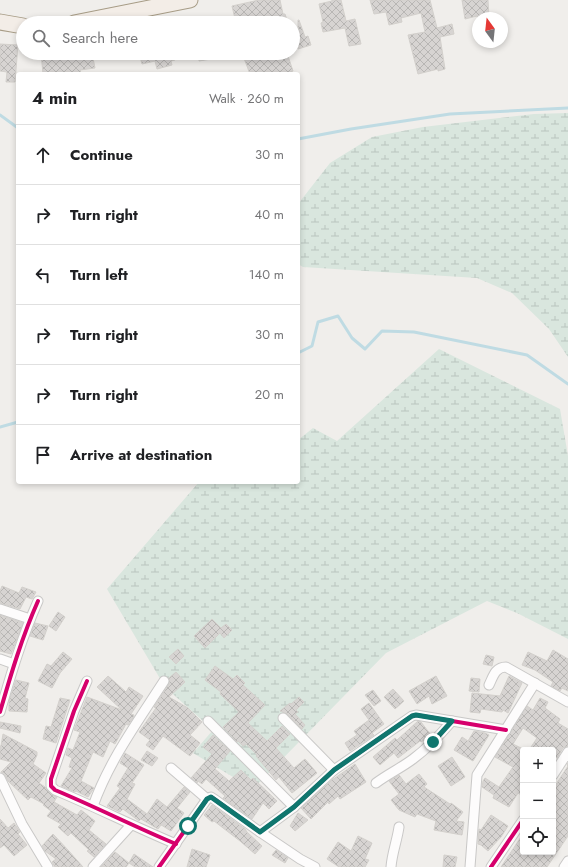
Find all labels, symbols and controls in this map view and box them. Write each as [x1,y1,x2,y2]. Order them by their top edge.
north arrow [472,12,508,48]
search box [16,16,300,60]
icon: search [30,27,52,49]
text: Search here [62,27,138,49]
text: 4 min [32,86,77,110]
text: Walk · 260 m [209,89,284,108]
icon: ahead [32,144,54,166]
text: Continue [70,144,133,166]
text: 30 m [255,145,284,164]
icon: right [32,204,54,226]
text: Turn right [70,204,138,226]
text: 40 m [255,205,284,224]
icon: left [32,264,54,286]
text: Turn left [70,264,128,286]
text: 140 m [249,265,284,284]
icon: right [32,324,54,346]
text: Turn right [70,324,138,346]
text: 30 m [255,325,284,344]
icon: right [32,384,54,406]
text: Turn right [70,384,138,406]
text: 20 m [255,385,284,404]
icon: arrive [32,444,54,466]
text: Arrive at destination [70,444,212,466]
route end [424,733,442,751]
map controls [520,747,556,855]
button: + [520,747,556,783]
button: − [520,783,556,819]
route start [179,817,197,835]
button: locate [520,819,556,855]

